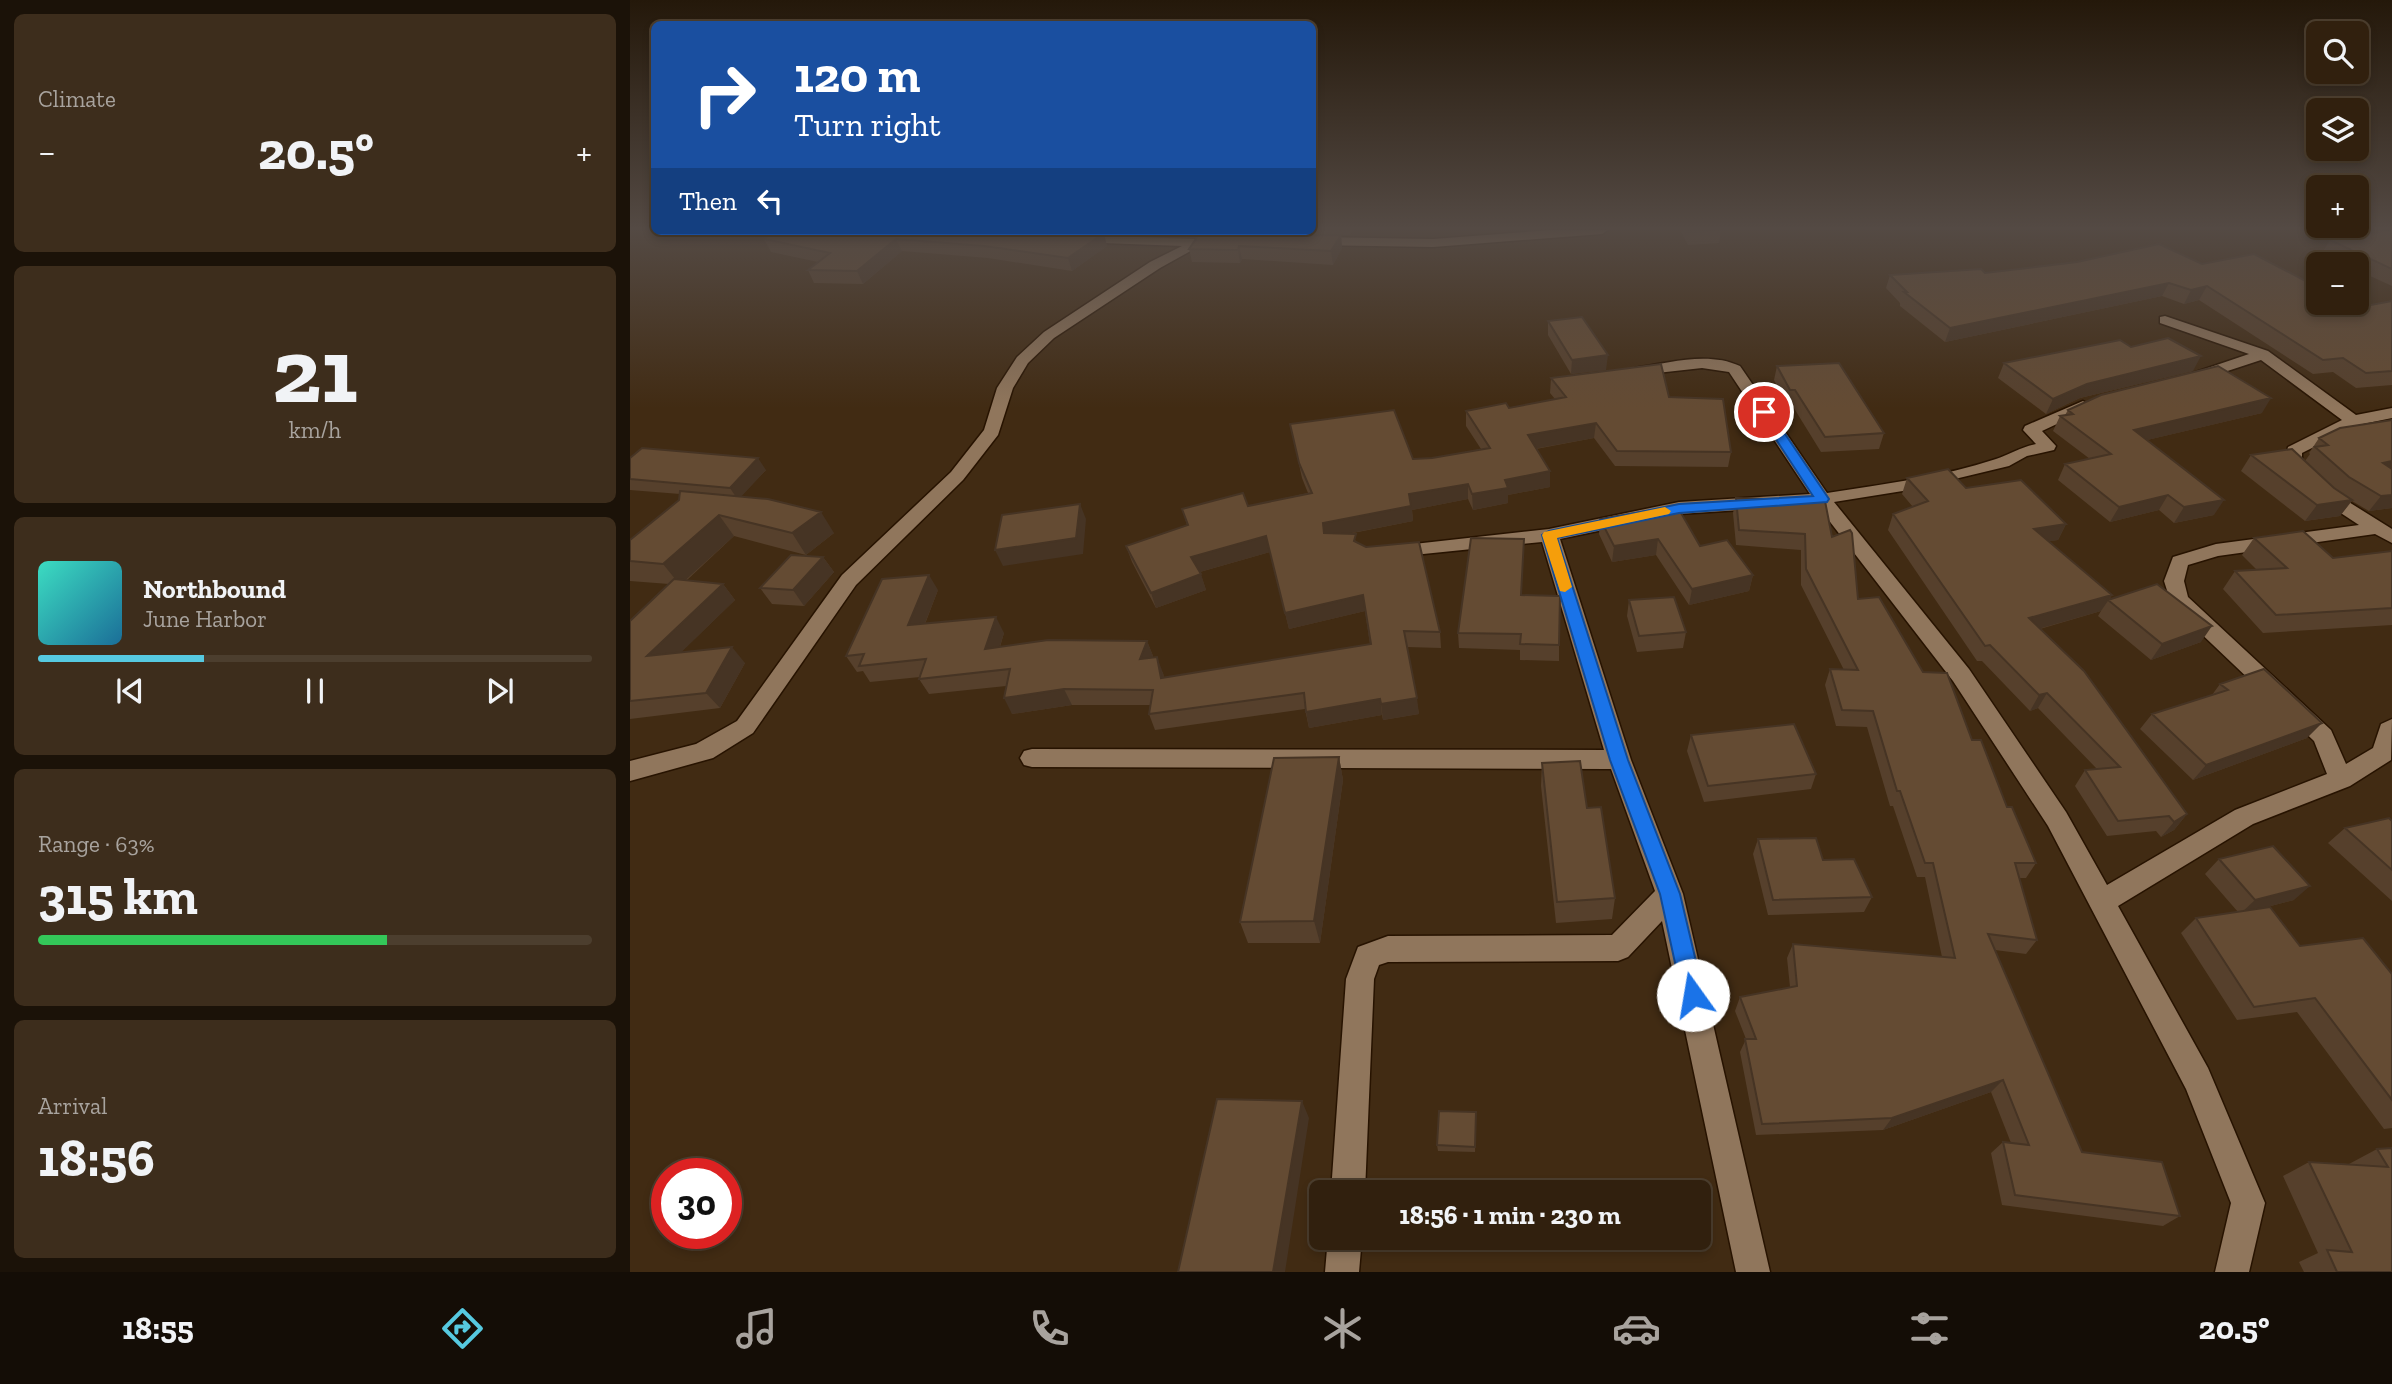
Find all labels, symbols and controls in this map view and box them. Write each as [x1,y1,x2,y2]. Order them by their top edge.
map controls [2306,21,2369,315]
button: search [2306,21,2369,84]
text: 120 m [794,46,920,105]
icon: right [679,49,770,140]
text: Climate [38,85,116,113]
button: layers [2306,98,2369,161]
text: Turn right [794,106,941,144]
text: 20.5° [258,120,374,182]
text: − [38,129,56,175]
text: + [576,129,592,175]
button: + [2306,175,2369,238]
icon: left [751,182,789,220]
text: Then [679,185,737,217]
button: − [2306,252,2369,315]
text: 21 [272,316,358,425]
pin [1734,382,1794,442]
icon: arrive [1745,393,1783,431]
text: km/h [289,416,341,444]
text: Northbound [143,573,286,605]
text: June Harbor [143,605,267,633]
icon: previous [111,672,149,710]
icon: pause [296,672,334,710]
icon: next [481,672,519,710]
text: Range · 63% [38,830,155,858]
text: 315 km [38,865,198,927]
position arrow [1656,958,1730,1032]
text: Arrival [38,1092,107,1120]
text: 18:56 [38,1127,155,1189]
speed limit sign: 30 [651,1158,742,1249]
text: 18:56 · 1 min · 230 m [1399,1199,1621,1231]
icon: directions [438,1304,487,1353]
icon: music [732,1304,781,1353]
icon: phone [1025,1304,1074,1353]
icon: climate [1318,1304,1367,1353]
icon: car [1612,1304,1661,1353]
icon: filters [1905,1304,1954,1353]
text: 18:55 [122,1309,194,1347]
text: 20.5° [2198,1309,2270,1347]

